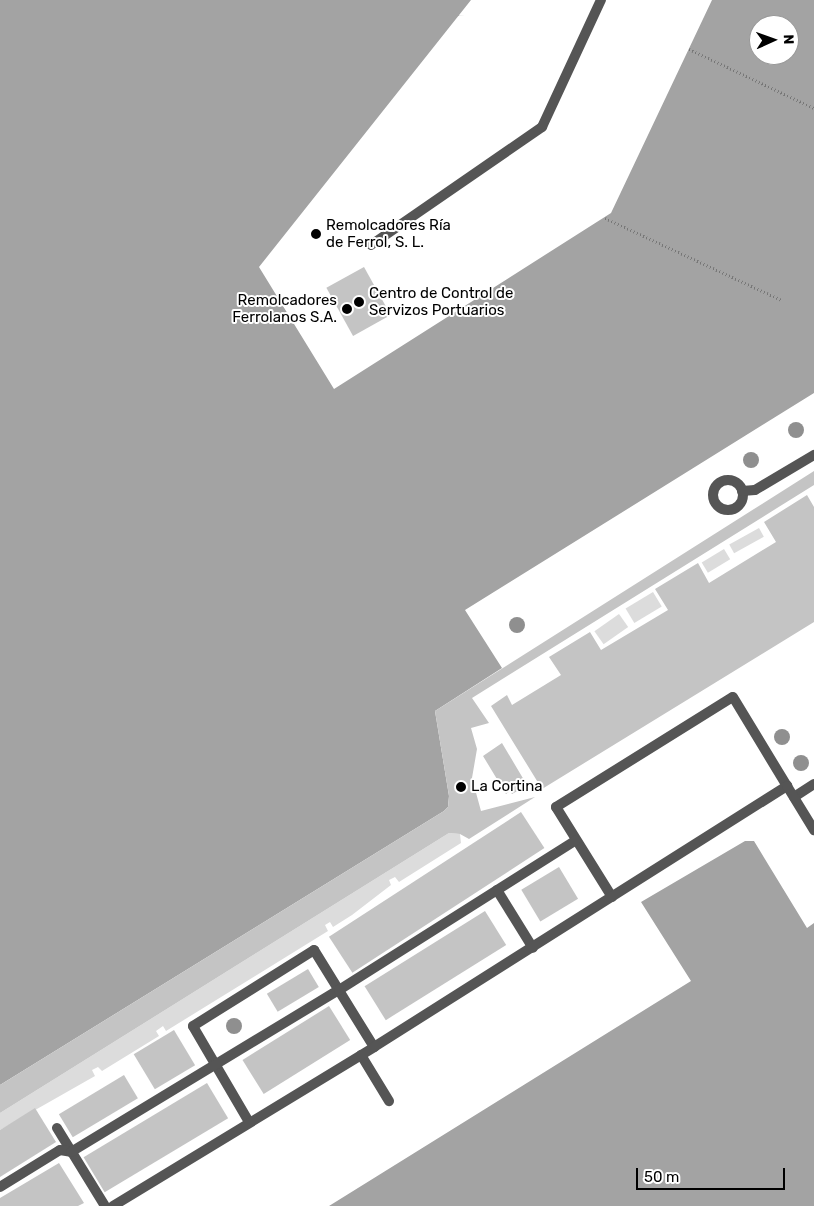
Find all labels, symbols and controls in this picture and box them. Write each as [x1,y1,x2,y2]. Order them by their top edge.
north arrow [749,15,799,65]
text: N [780,34,797,45]
place label: Remolcadores Ría de Ferrol, S. L. [326,216,451,251]
marker: Remolcadores Ría de Ferrol, S. L. [310,228,322,240]
place label: Centro de Control de Servizos Portuarios [369,284,513,319]
place label: Remolcadores Ferrolanos S.A. [232,291,337,326]
marker: Centro de Control de Servizos Portuarios [353,296,365,308]
marker: Remolcadores Ferrolanos S.A. [341,303,353,315]
place label: La Cortina [471,778,543,796]
marker: La Cortina [455,781,467,793]
scale bar [639,1158,788,1190]
text: 50 m [644,1168,679,1186]

